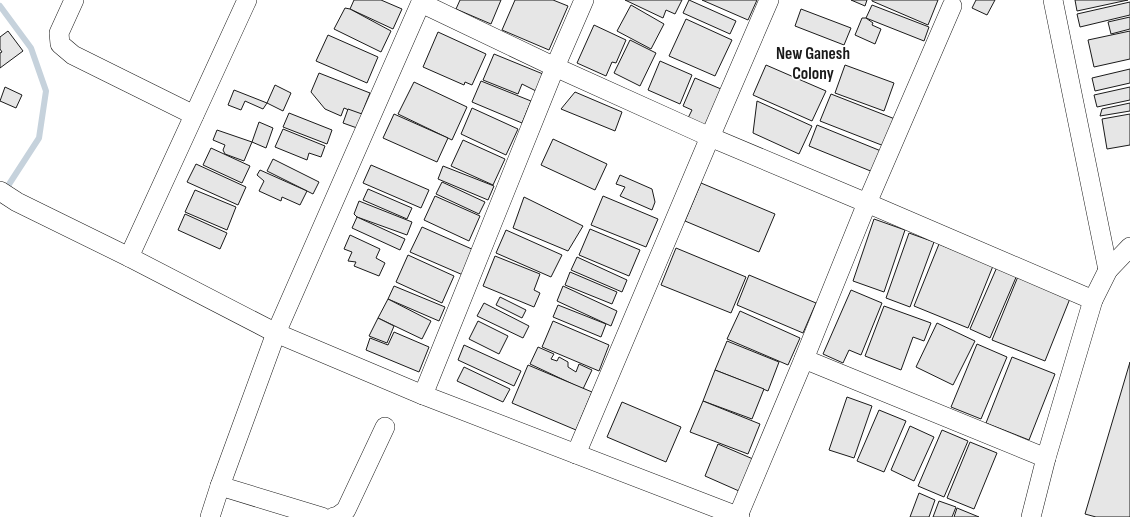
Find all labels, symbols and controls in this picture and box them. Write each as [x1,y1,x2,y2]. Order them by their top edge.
district label: New Ganesh Colony [776,44,850,84]

